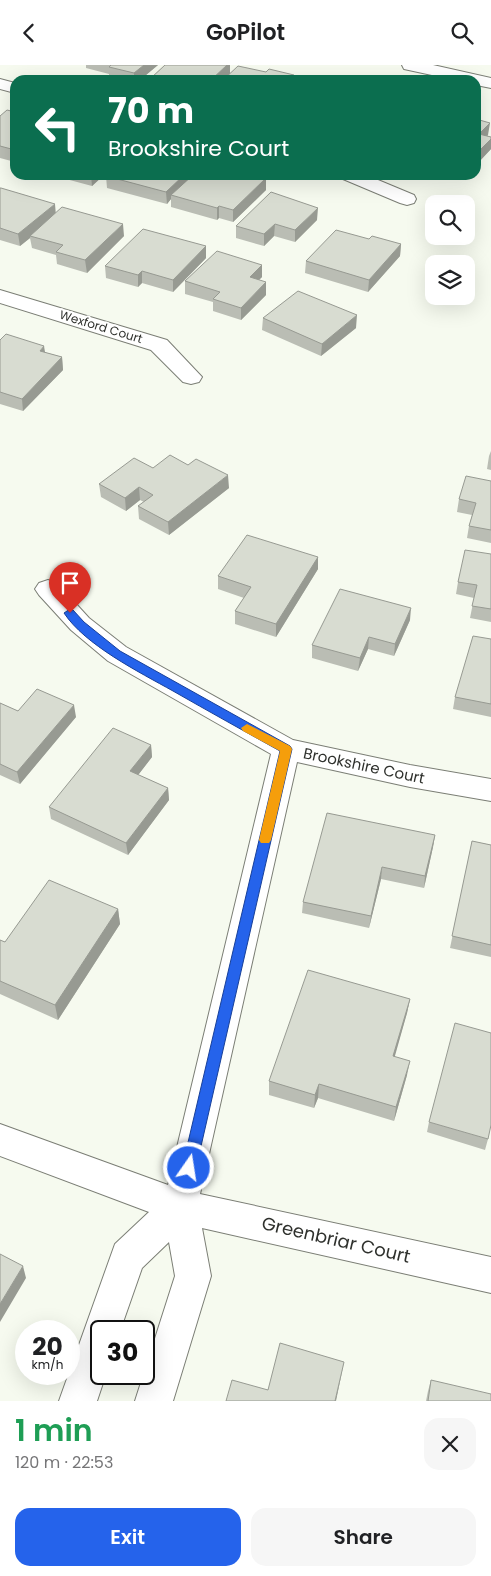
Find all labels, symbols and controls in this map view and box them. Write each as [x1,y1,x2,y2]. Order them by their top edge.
text: GoPilot [206,17,285,48]
icon: back [15,19,43,47]
icon: search [448,19,476,47]
text: 70 m [108,86,194,135]
icon: left [25,95,90,160]
text: Brookshire Court [108,133,289,164]
map controls [425,195,475,305]
button: search [425,195,475,245]
button: layers [425,255,475,305]
street label: Wexford Court [58,306,145,347]
pin [49,562,91,613]
icon: arrive [56,569,84,597]
street label: Brookshire Court [301,742,427,789]
position arrow [162,1141,214,1193]
street label: Greenbriar Court [259,1210,413,1269]
speed limit sign: 30 [90,1320,155,1385]
text: 20 [32,1329,63,1364]
text: km/h [32,1356,63,1373]
text: 1 min [15,1409,93,1452]
button: close [424,1418,476,1470]
text: 120 m · 22:53 [15,1451,113,1474]
button: Exit [15,1508,241,1566]
button: Share [251,1508,476,1566]

